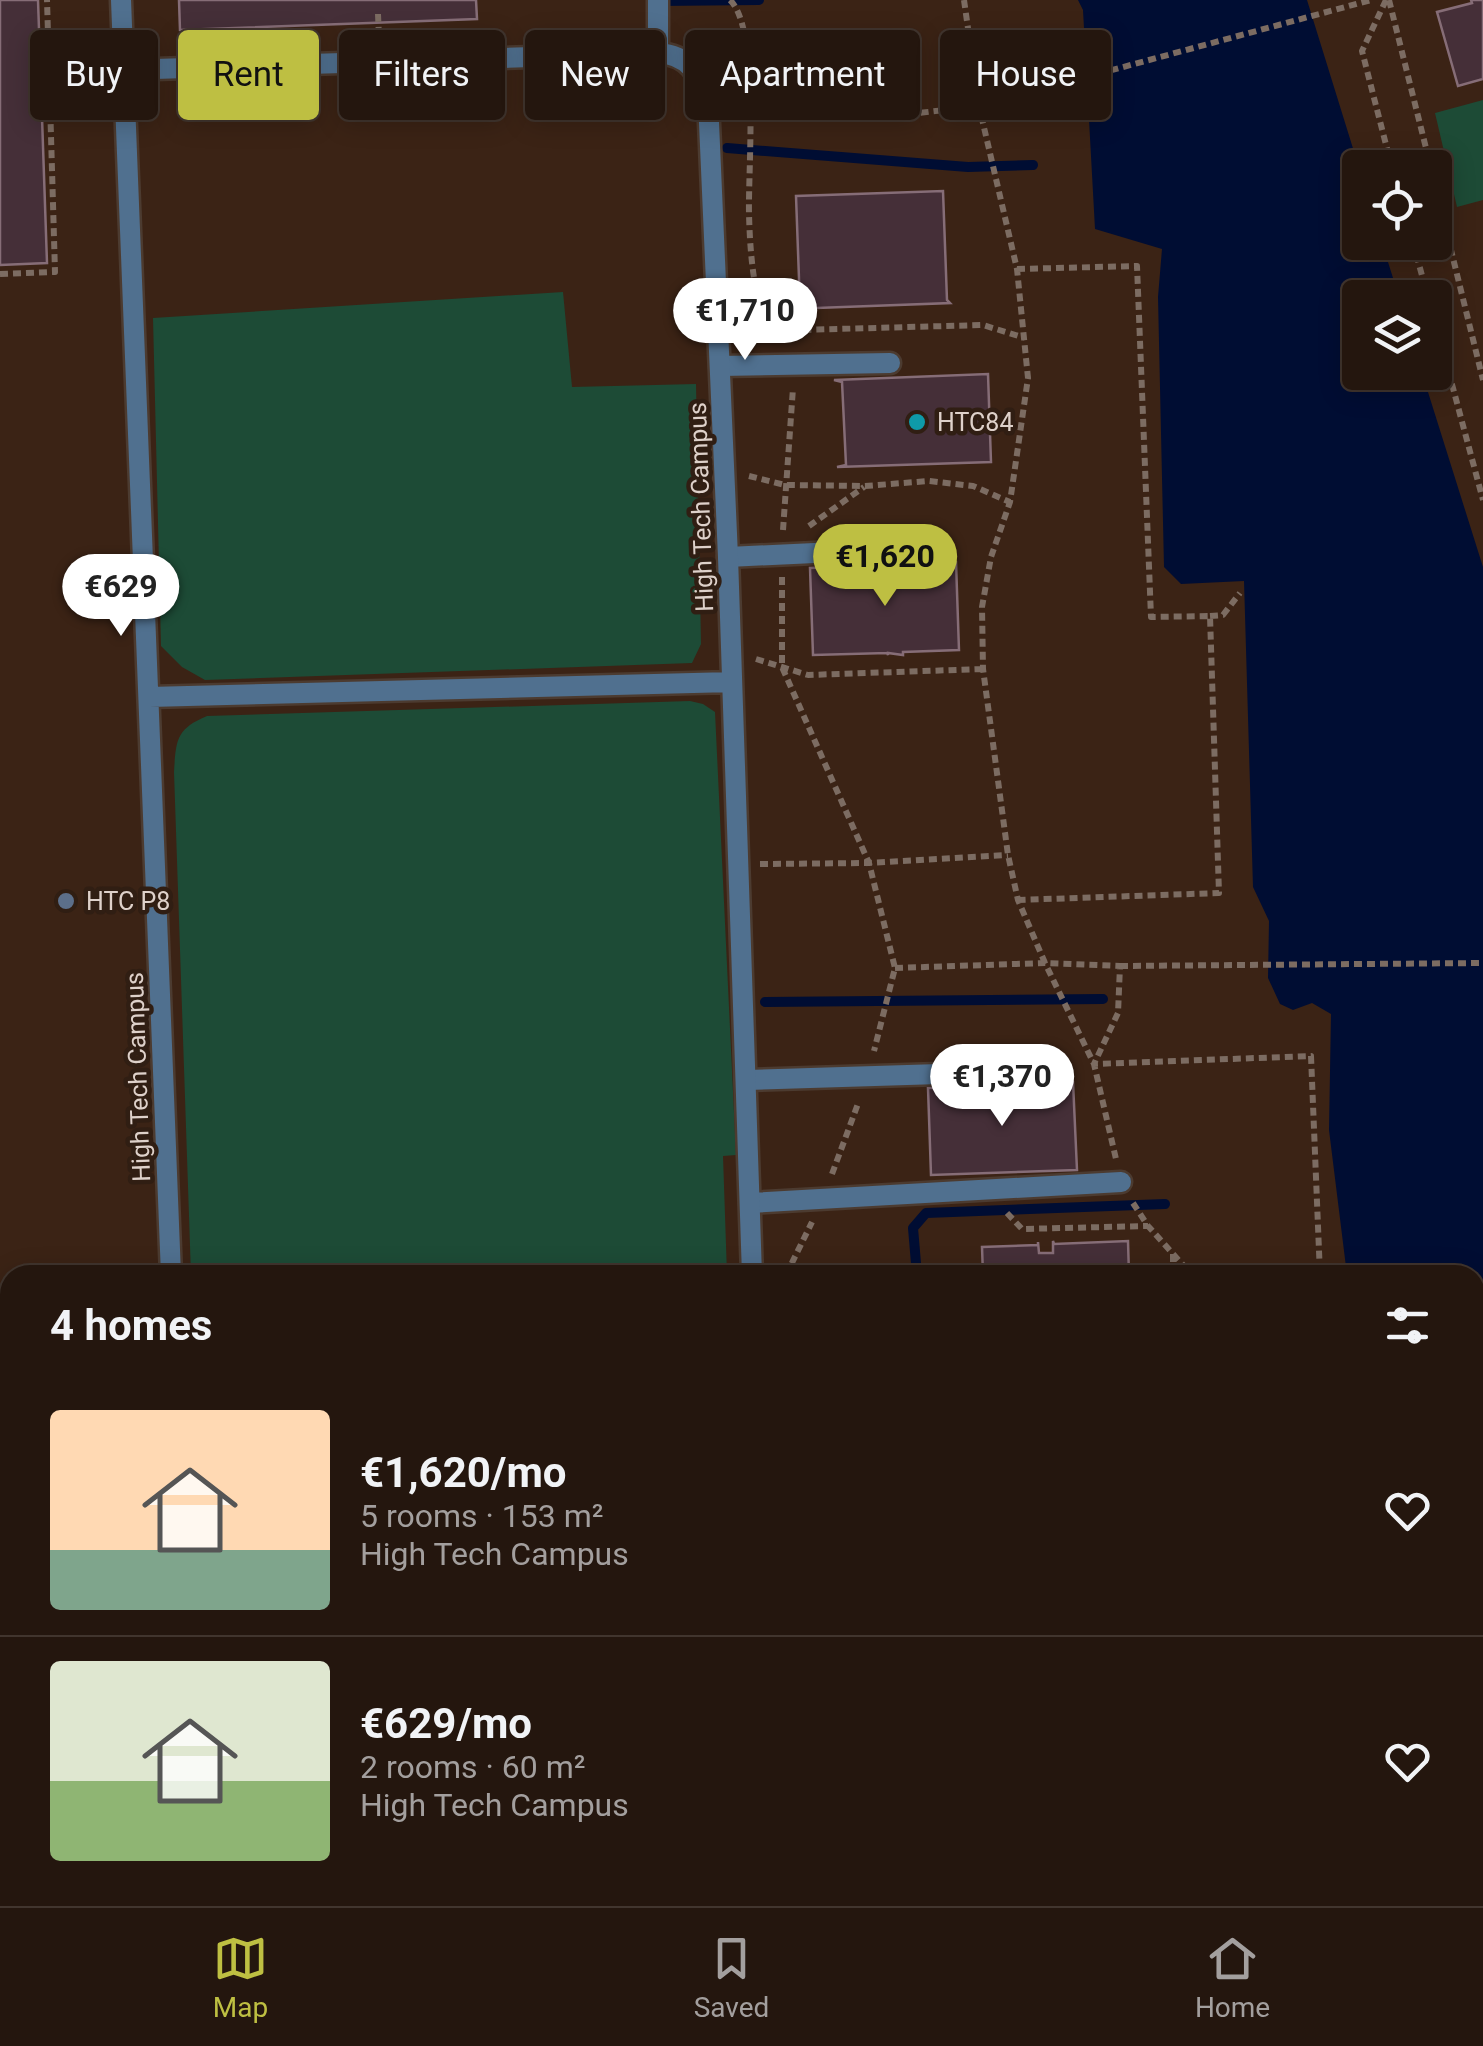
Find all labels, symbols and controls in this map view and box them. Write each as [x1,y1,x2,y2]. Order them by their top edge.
chip: Buy [30,30,158,120]
chip: Rent [178,30,319,120]
chip: Filters [339,30,505,120]
chip: New [525,30,665,120]
chip: Apartment [685,30,920,120]
chip: House [940,30,1111,120]
map controls [1342,150,1452,390]
button: locate [1342,150,1452,260]
pin: €1,710 [664,278,826,363]
button: layers [1342,280,1452,390]
text: €1,710 [695,291,795,329]
street label: High Tech Campus [683,402,719,612]
place label: HTC84 [937,408,1013,437]
marker: HTC84 [906,411,928,433]
pin: €1,620 [804,524,966,609]
text: €1,620 [835,537,935,575]
pin: €629 [62,554,180,639]
text: €629 [84,567,158,605]
place label: HTC P8 [86,887,170,916]
marker: HTC P8 [55,890,77,912]
street label: High Tech Campus [120,972,156,1182]
pin: €1,370 [921,1044,1083,1129]
text: €1,370 [952,1057,1052,1095]
icon: filters [1380,1298,1435,1353]
text: 4 homes [50,1301,212,1350]
text: €1,620/mo [360,1448,567,1497]
icon: home [130,1450,250,1570]
icon: heart [1380,1483,1435,1538]
text: 5 rooms · 153 m² [360,1497,603,1535]
text: High Tech Campus [360,1535,629,1573]
text: €629/mo [360,1699,532,1748]
icon: home [130,1701,250,1821]
icon: heart [1380,1734,1435,1789]
text: 2 rooms · 60 m² [360,1748,585,1786]
text: High Tech Campus [360,1786,629,1824]
tab: Map [213,1931,268,2024]
tab: Saved [694,1931,769,2024]
tab: Home [1195,1931,1270,2024]

